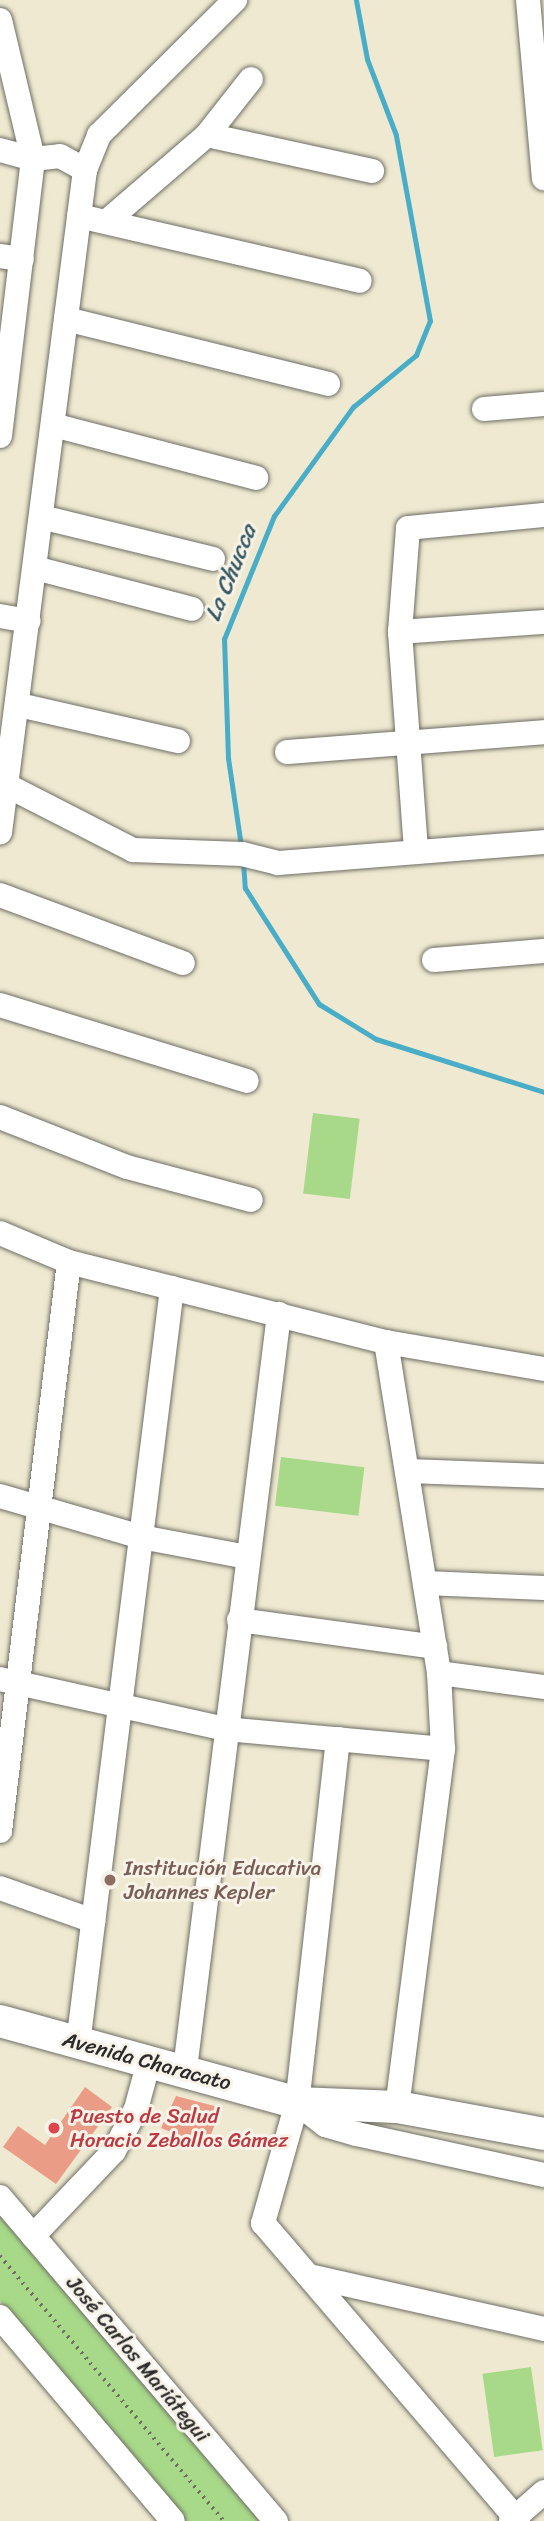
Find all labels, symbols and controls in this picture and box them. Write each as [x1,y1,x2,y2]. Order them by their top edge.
water label: La Chucca [199,521,263,625]
place label: Institución Educativa Johannes Kepler [124,1855,321,1905]
marker: Institución Educativa Johannes Kepler [102,1872,118,1888]
street label: Avenida Characato [60,2026,234,2096]
place label: Puesto de Salud Horacio Zeballos Gámez [70,2103,289,2153]
marker: Puesto de Salud Horacio Zeballos Gámez [44,2118,64,2138]
street label: José Carlos Mariátegui [61,2271,215,2447]

